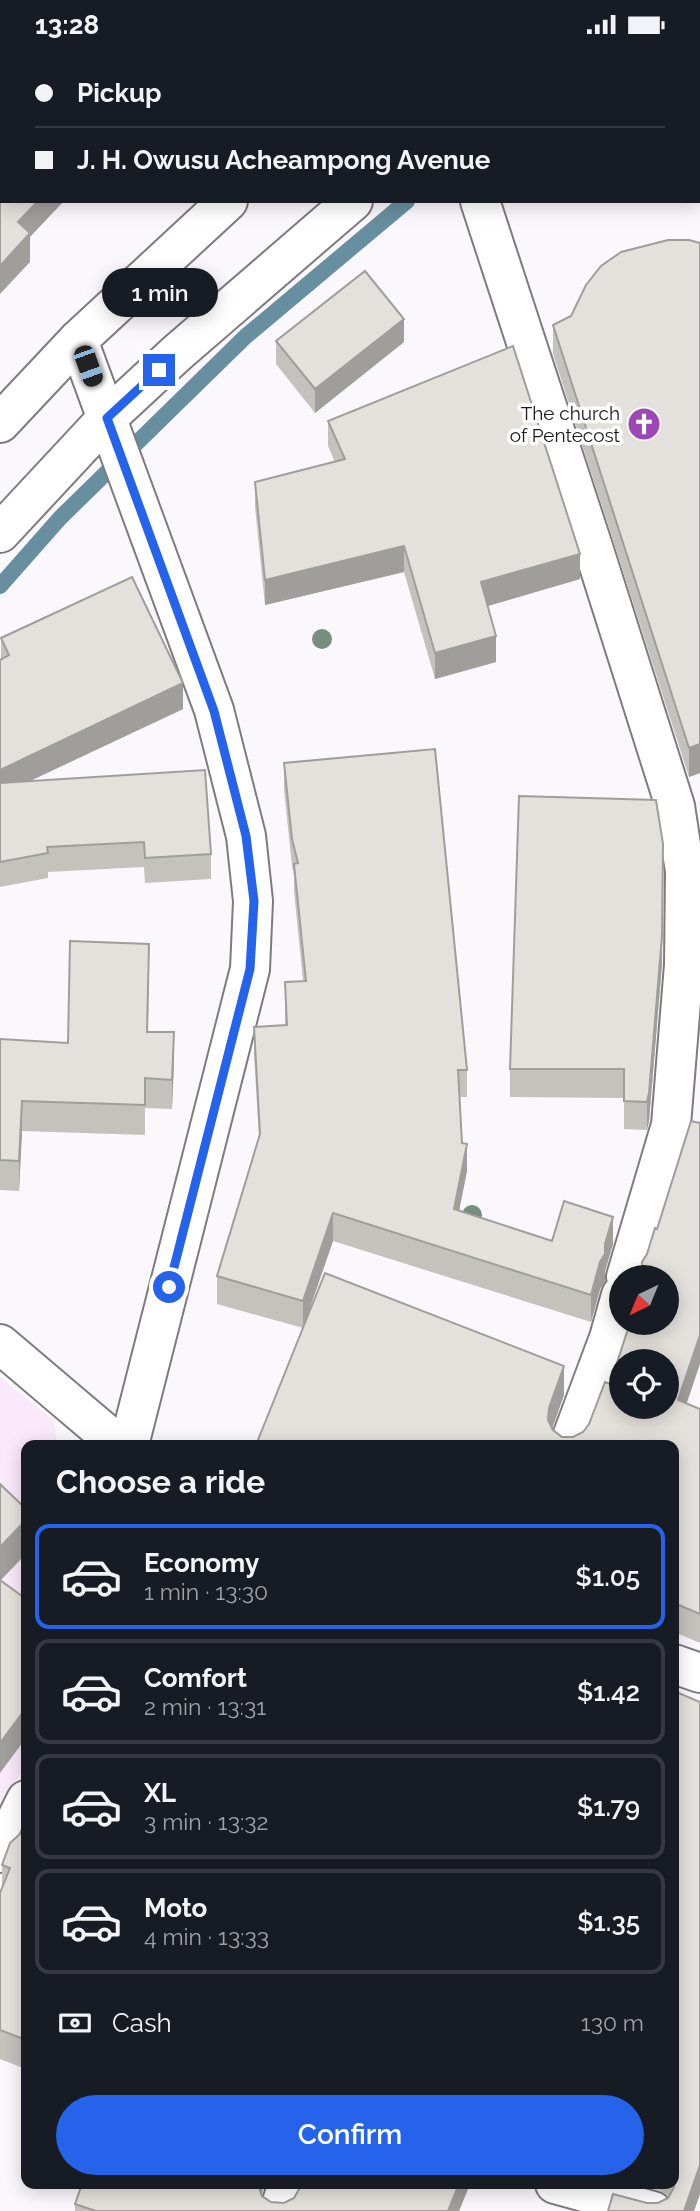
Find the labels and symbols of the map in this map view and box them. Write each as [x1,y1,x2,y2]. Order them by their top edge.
callout: 1 min [101,268,217,317]
car [71,343,106,389]
route end [143,354,175,386]
place label: The church of Pentecost [510,402,621,446]
church icon: The church of Pentecost [625,405,663,443]
north arrow [609,1265,679,1335]
route start [153,1271,185,1303]

